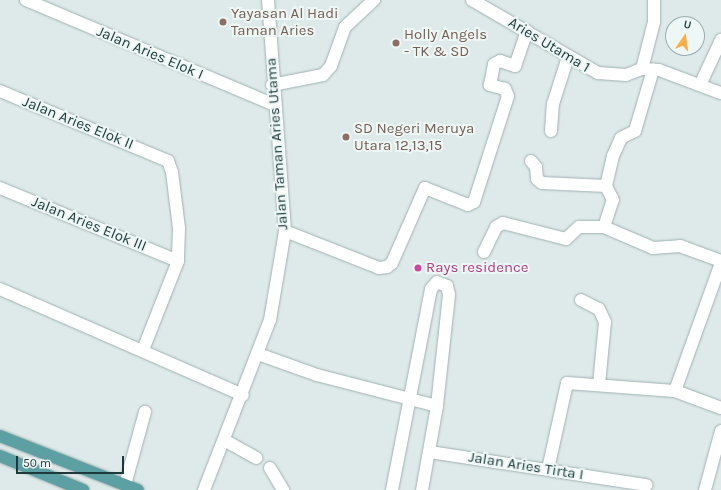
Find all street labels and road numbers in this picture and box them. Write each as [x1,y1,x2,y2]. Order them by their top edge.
street label: Aries Utama 1 [505,14,593,76]
street label: Jalan Aries Elok I [94,22,206,84]
street label: Jalan Taman Aries Utama [262,57,292,231]
street label: Jalan Aries Elok II [20,93,136,153]
street label: Jalan Aries Elok III [29,193,149,255]
street label: Jalan Aries Tirta I [467,448,585,484]

